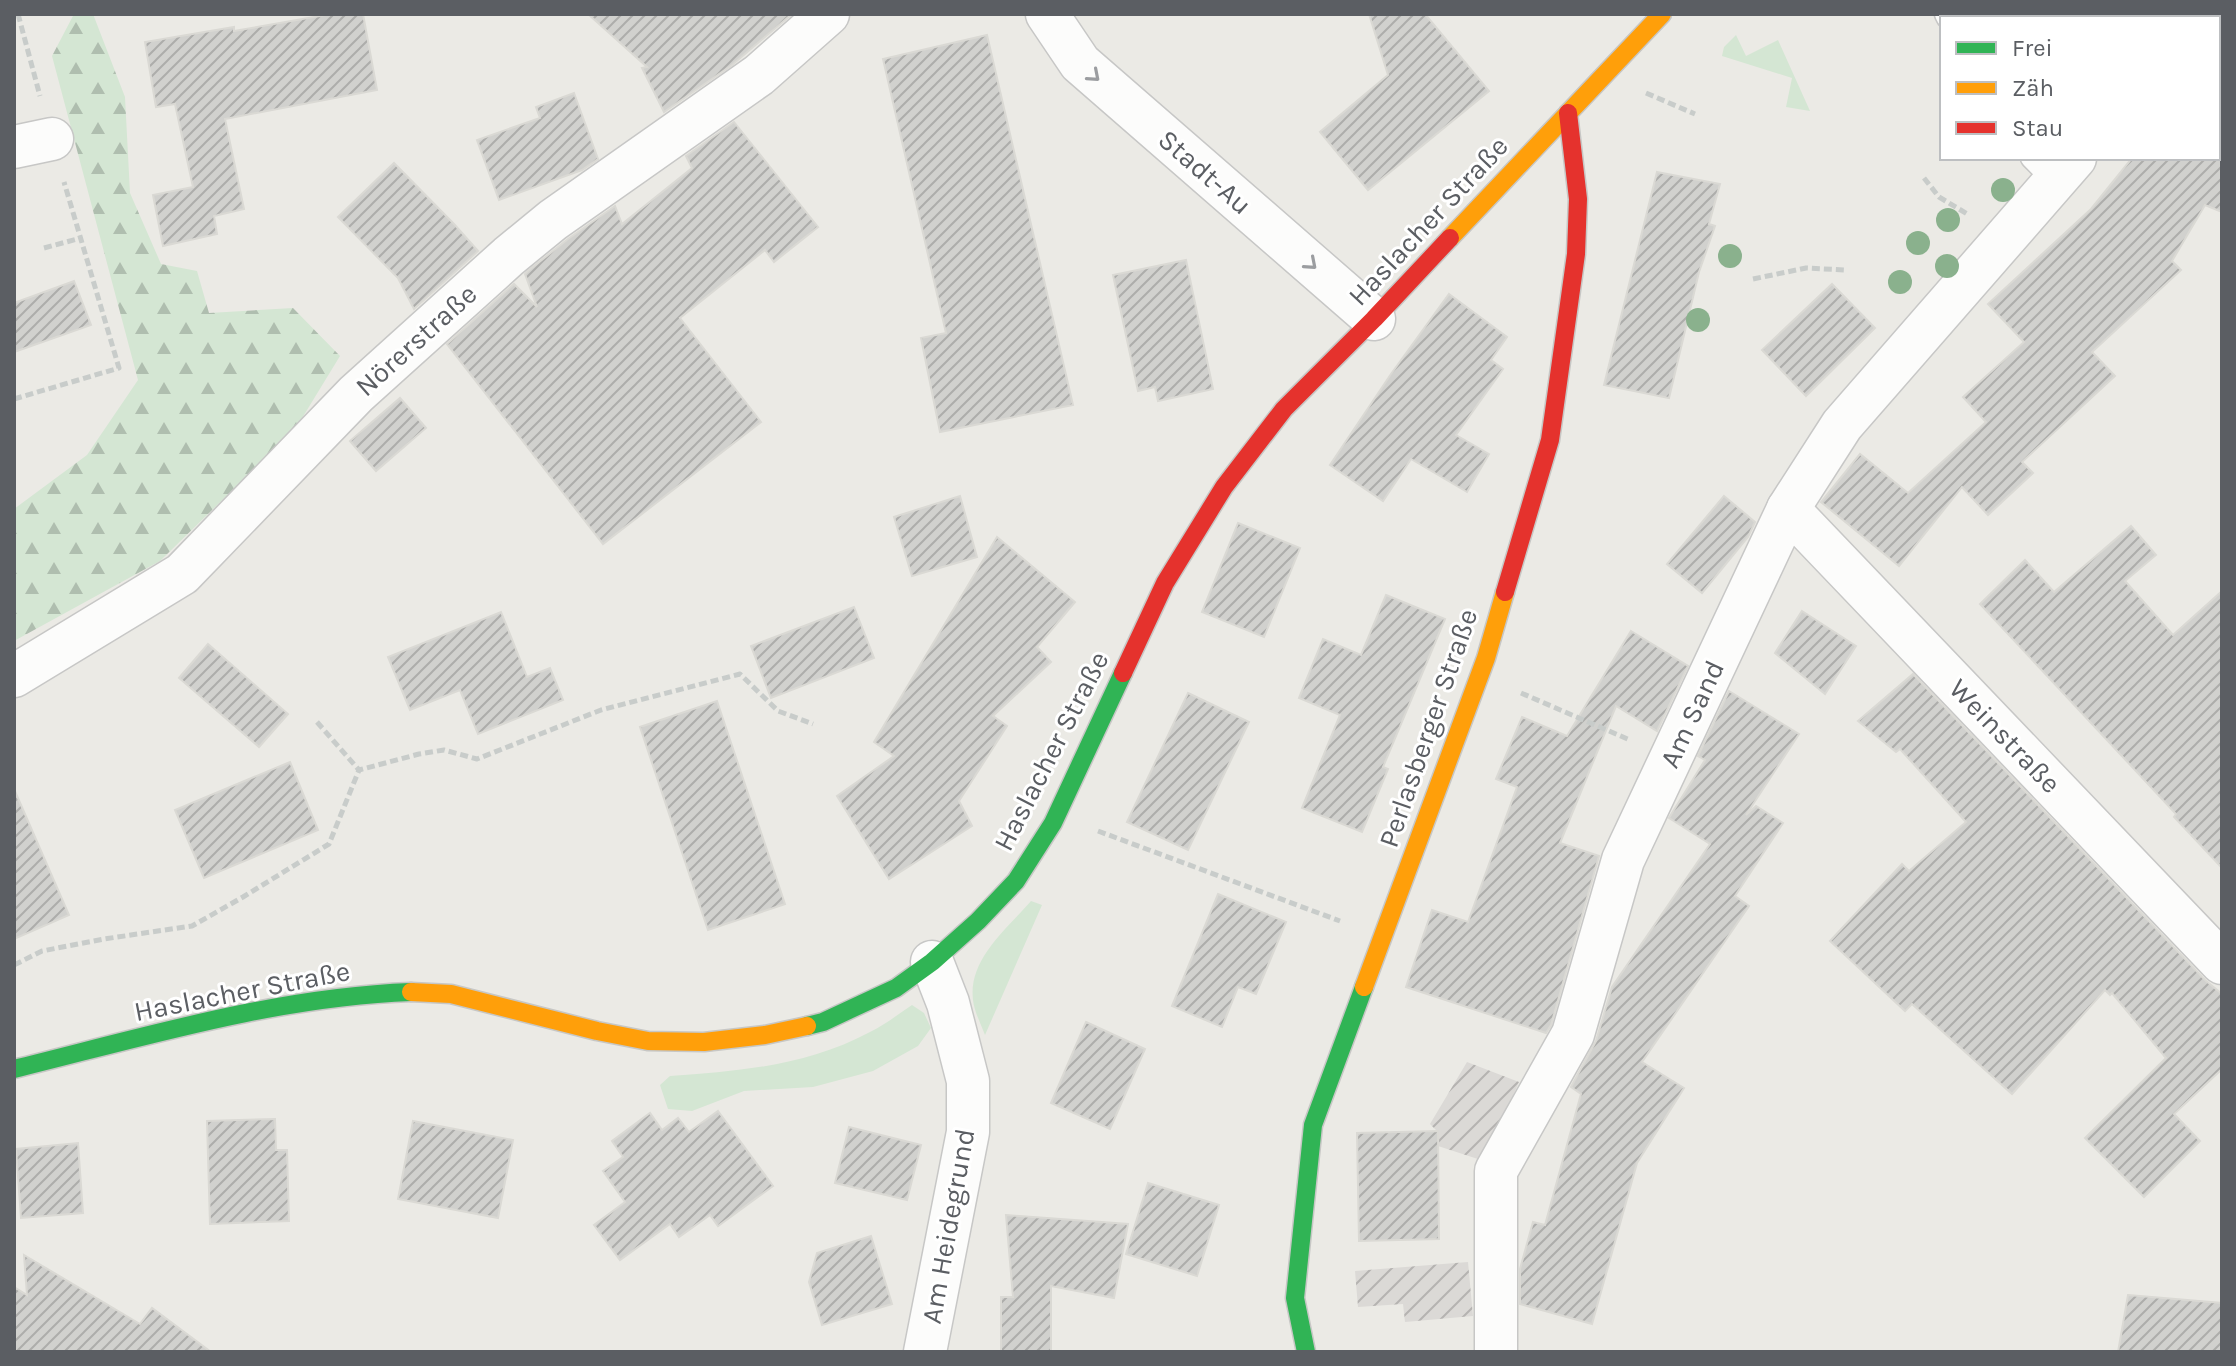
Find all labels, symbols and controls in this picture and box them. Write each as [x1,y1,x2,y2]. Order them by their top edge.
legend [1940,16,2220,160]
text: Frei [2012,34,2053,62]
one-way arrow [1084,66,1099,81]
text: Zäh [2012,74,2054,102]
text: Stau [2012,114,2063,142]
street label: Stadt-Au [1152,123,1258,221]
street label: Haslacher Straße [1341,130,1515,312]
one-way arrow [1301,254,1316,269]
street label: Nörerstraße [349,277,483,403]
street label: Perlasberger Straße [1372,604,1484,852]
street label: Haslacher Straße [987,646,1115,856]
street label: Am Sand [1653,655,1731,773]
street label: Weinstraße [1942,672,2068,800]
street label: Haslacher Straße [131,954,353,1028]
street label: Am Heidegrund [915,1126,981,1326]

